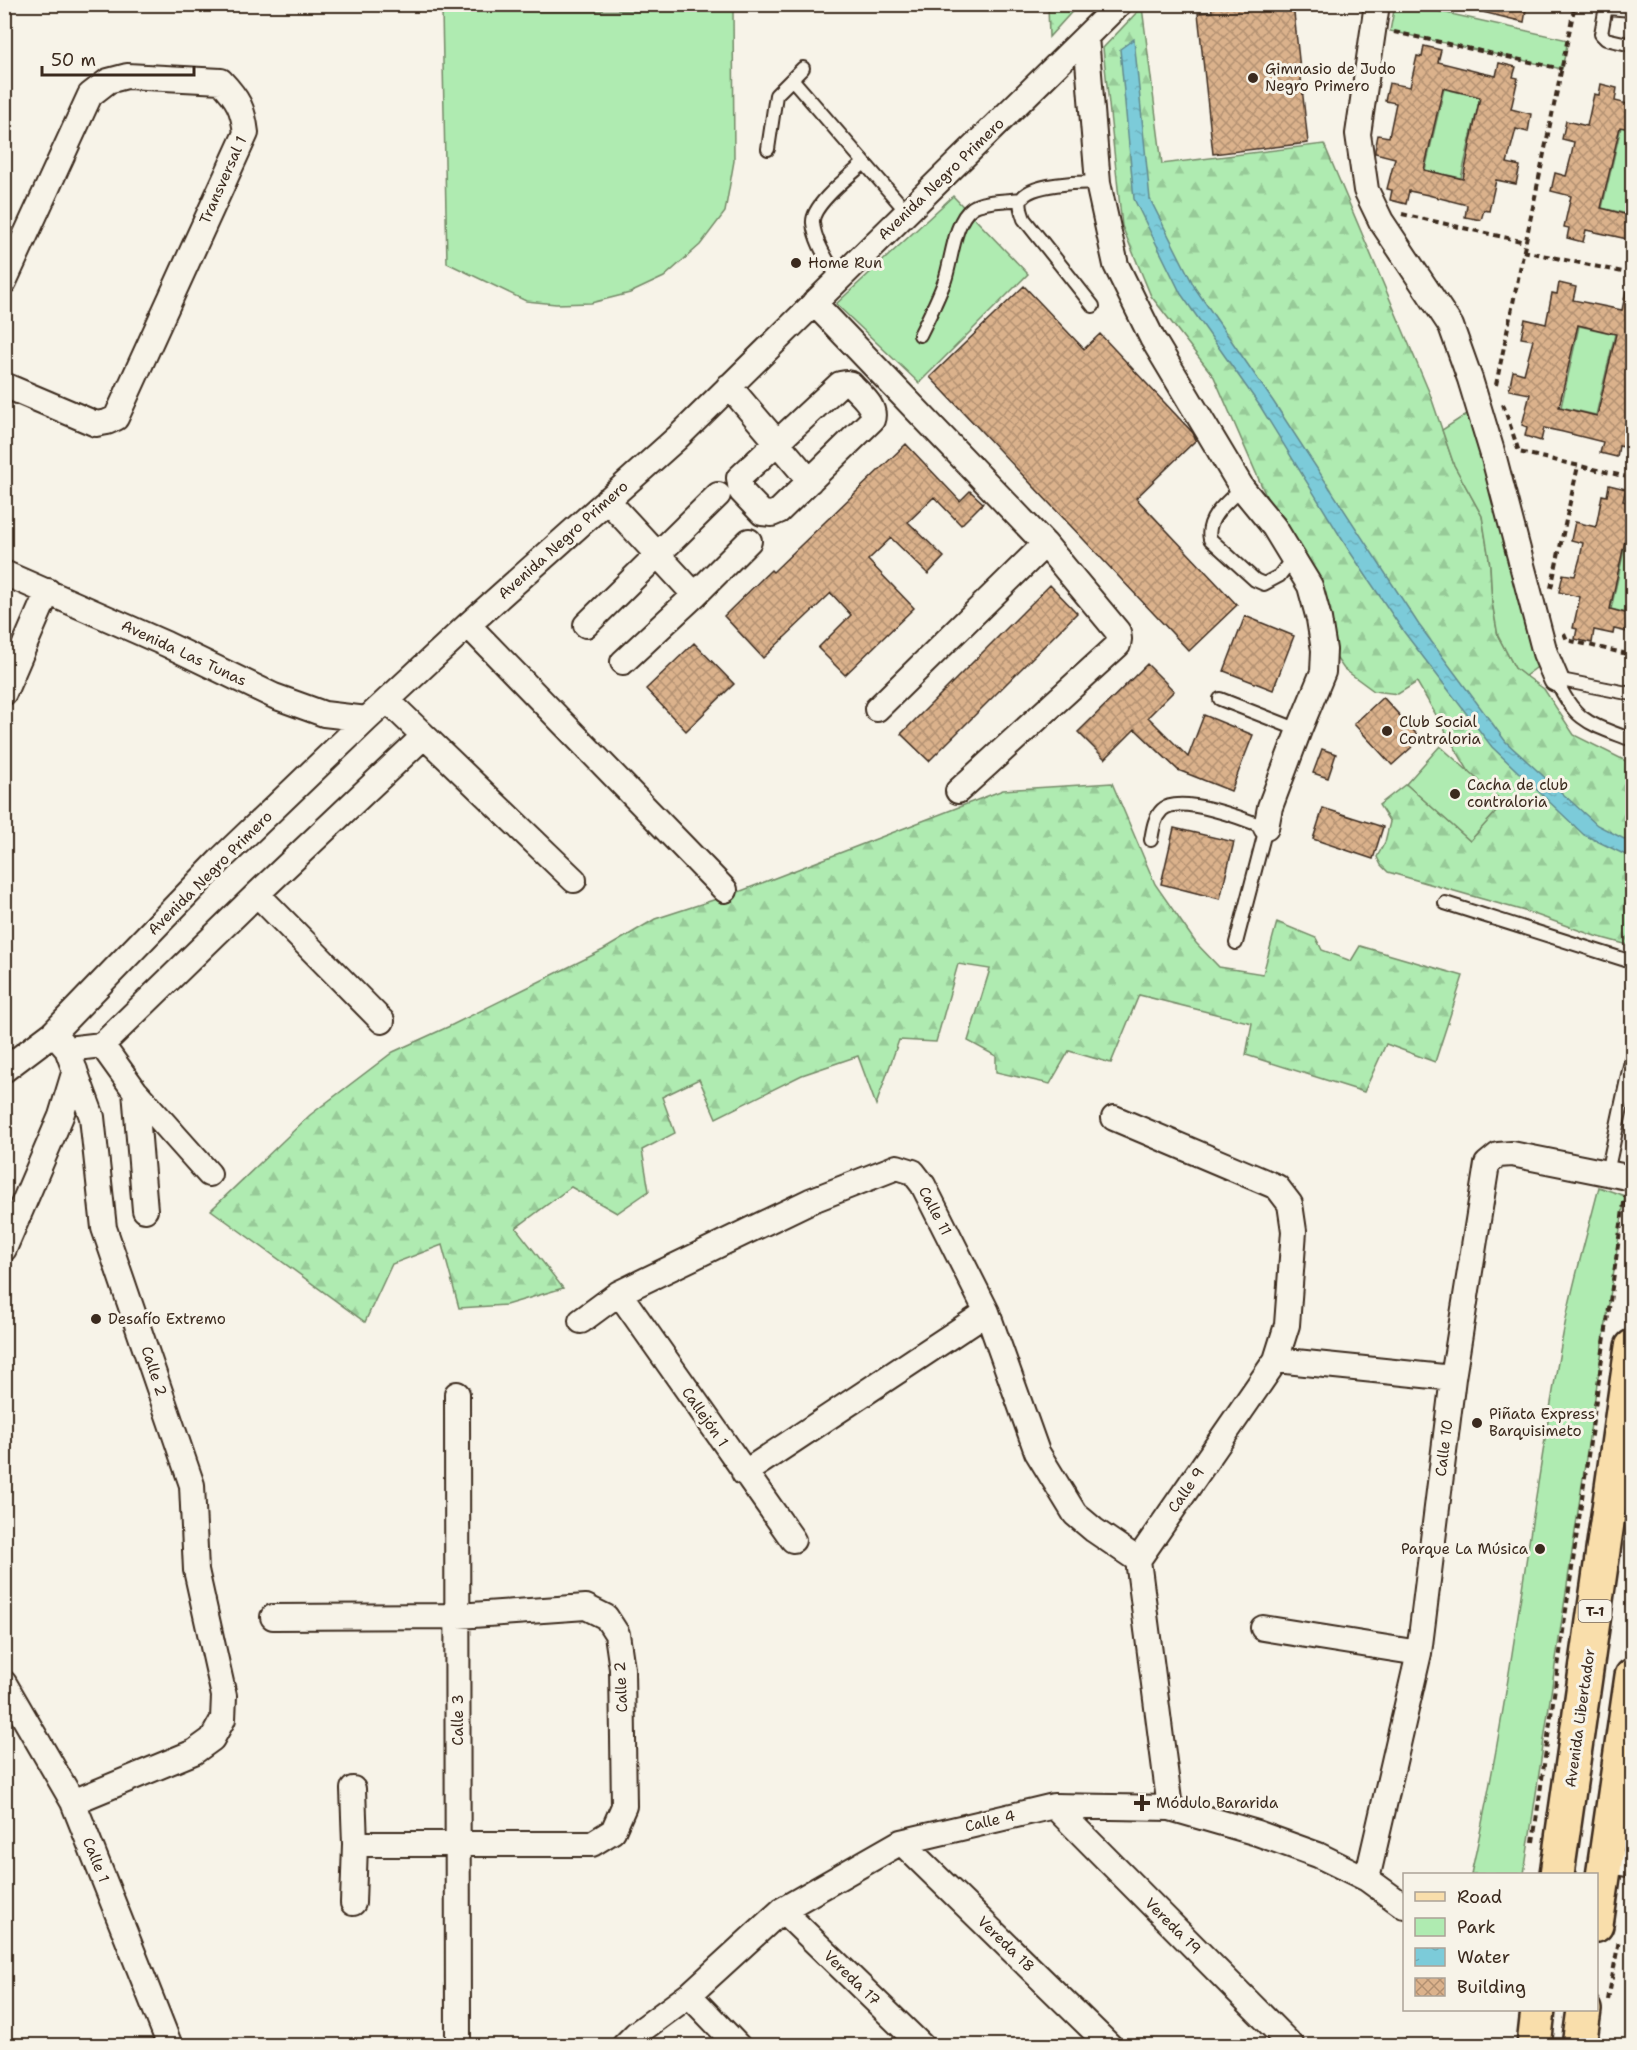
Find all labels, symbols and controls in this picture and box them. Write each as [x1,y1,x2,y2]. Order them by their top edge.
scale bar [42,39,194,77]
text: 50 m [51,48,96,72]
place label: Gimnasio de Judo Negro Primero [1265,59,1396,96]
marker: Gimnasio de Judo Negro Primero [1246,71,1260,85]
street label: Avenida Negro Primero [873,113,1009,245]
street label: Transversal 1 [195,133,251,227]
place label: Home Run [808,253,882,273]
marker: Home Run [789,256,803,270]
street label: Avenida Negro Primero [494,476,632,604]
street label: Avenida Las Tunas [118,615,250,691]
place label: Club Social Contraloria [1399,712,1481,749]
marker: Club Social Contraloria [1380,724,1394,738]
place label: Cacha de club contraloria [1467,775,1568,812]
marker: Cacha de club contraloria [1448,787,1462,801]
street label: Avenida Negro Primero [143,806,277,940]
street label: Calle 11 [914,1183,956,1239]
place label: Desafío Extremo [108,1309,226,1329]
marker: Desafío Extremo [89,1312,103,1326]
street label: Calle 2 [137,1344,171,1398]
street label: Callejón 1 [677,1383,733,1451]
place label: Piñata Express Barquisimeto [1489,1404,1595,1441]
marker: Piñata Express Barquisimeto [1470,1416,1484,1430]
street label: Calle 10 [1431,1418,1457,1478]
street label: Calle 9 [1163,1463,1209,1517]
place label: Parque La Música [1401,1539,1529,1559]
marker: Parque La Música [1533,1542,1547,1556]
road number: T-1 [1578,1600,1612,1622]
street label: Avenida Libertador [1560,1647,1600,1789]
street label: Calle 2 [610,1661,632,1713]
street label: Calle 3 [448,1694,468,1746]
place label: Módulo Bararida [1156,1793,1279,1813]
marker: Módulo Bararida [1133,1794,1151,1812]
street label: Calle 4 [963,1805,1017,1837]
street label: Calle 1 [78,1834,114,1886]
legend [1403,1873,1598,2011]
text: Road [1457,1885,1502,1909]
street label: Vereda 19 [1141,1894,1205,1958]
street label: Vereda 18 [973,1912,1039,1976]
text: Park [1457,1915,1496,1939]
text: Water [1457,1945,1510,1969]
street label: Vereda 17 [819,1946,885,2010]
text: Building [1457,1975,1526,1999]

